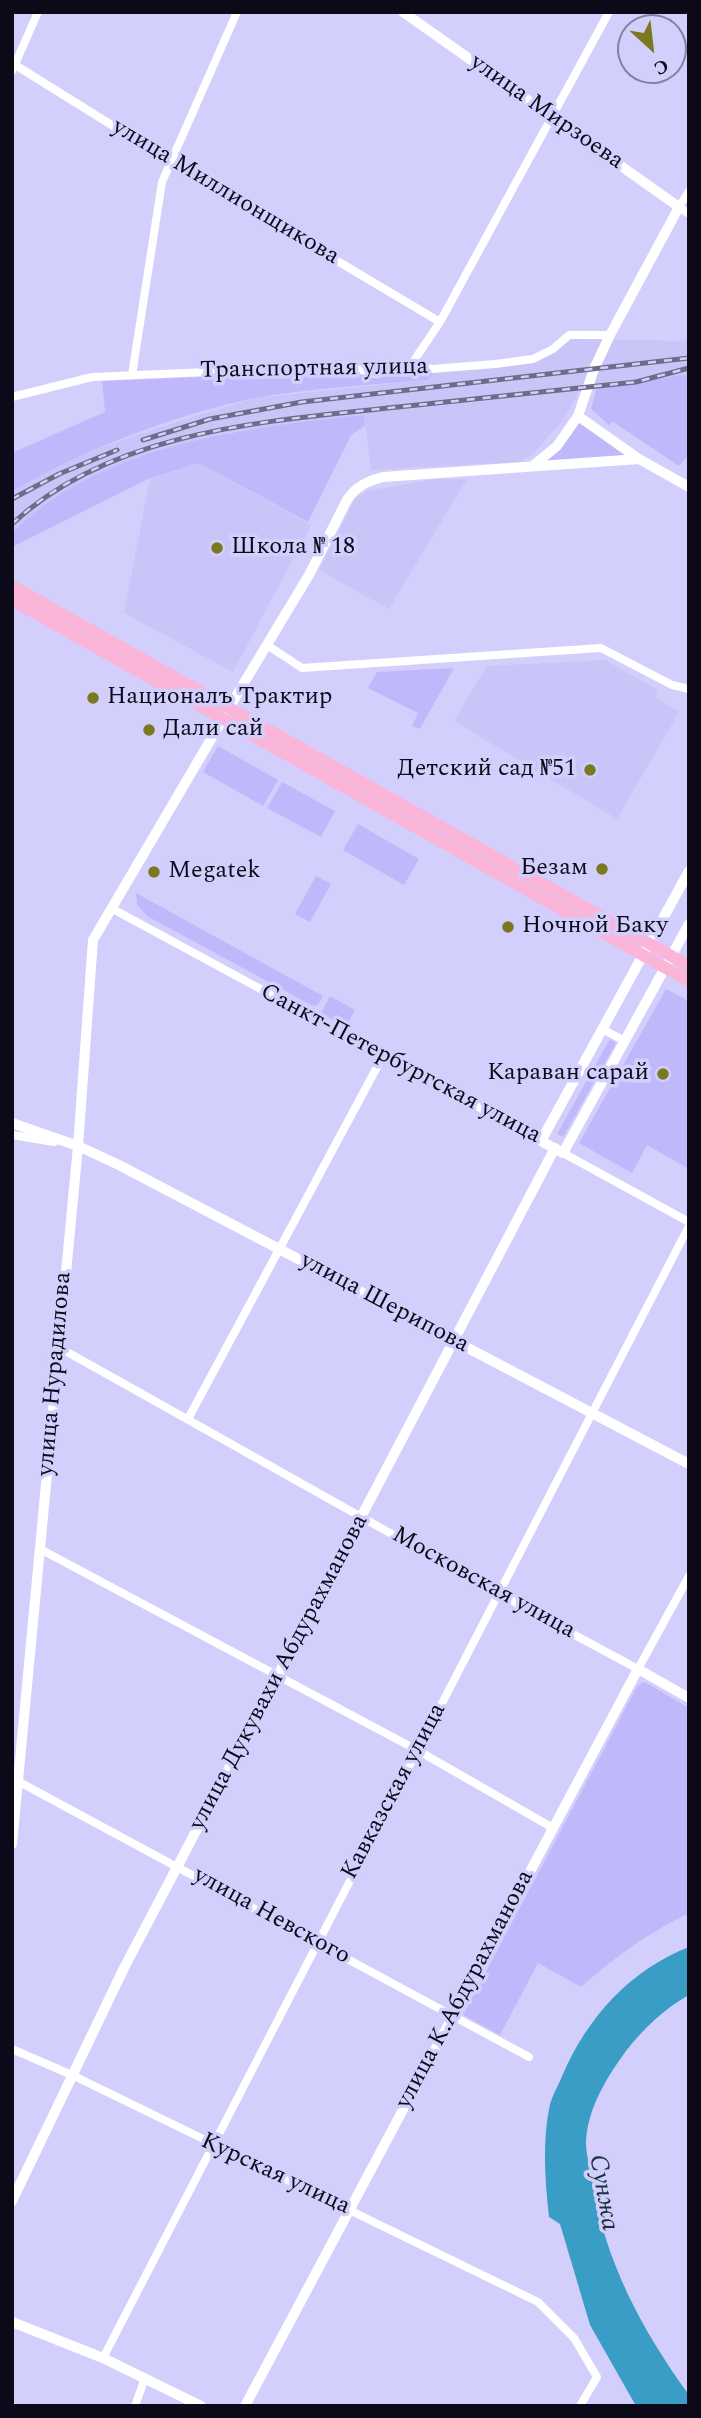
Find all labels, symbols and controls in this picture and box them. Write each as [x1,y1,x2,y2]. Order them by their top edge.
north arrow [617,14,687,84]
street label: улица Мирзоева [463,49,629,177]
text: С [648,50,673,82]
street label: улица Миллионщикова [106,114,344,272]
street label: Транспортная улица [200,354,428,386]
place label: Школа № 18 [231,534,355,562]
marker: Школа № 18 [209,540,225,556]
place label: Националъ Трактир [107,684,332,712]
marker: Националъ Трактир [85,690,101,706]
place label: Дали сай [163,716,263,744]
marker: Дали сай [141,722,157,738]
place label: Детский сад №51 [397,756,576,784]
marker: Детский сад №51 [582,762,598,778]
place label: Безам [520,855,588,883]
place label: Megatek [168,858,261,886]
marker: Безам [594,861,610,877]
marker: Megatek [146,864,162,880]
place label: Ночной Баку [522,913,668,941]
marker: Ночной Баку [500,919,516,935]
street label: Санкт-Петербургская улица [255,979,545,1151]
place label: Караван сарай [487,1060,649,1088]
marker: Караван сарай [655,1066,671,1082]
street label: улица Шерипова [295,1247,473,1361]
street label: улица Нурадилова [33,1271,79,1477]
street label: улица Дукувахи Абдурахманова [184,1510,376,1836]
street label: Московская улица [386,1522,580,1646]
street label: Кавказская улица [336,1699,454,1885]
street label: улица Невского [188,1862,354,1972]
street label: улица К.Абдурахманова [391,1866,541,2114]
street label: Курская улица [196,2128,354,2222]
water label: Сунжа [580,2152,624,2234]

